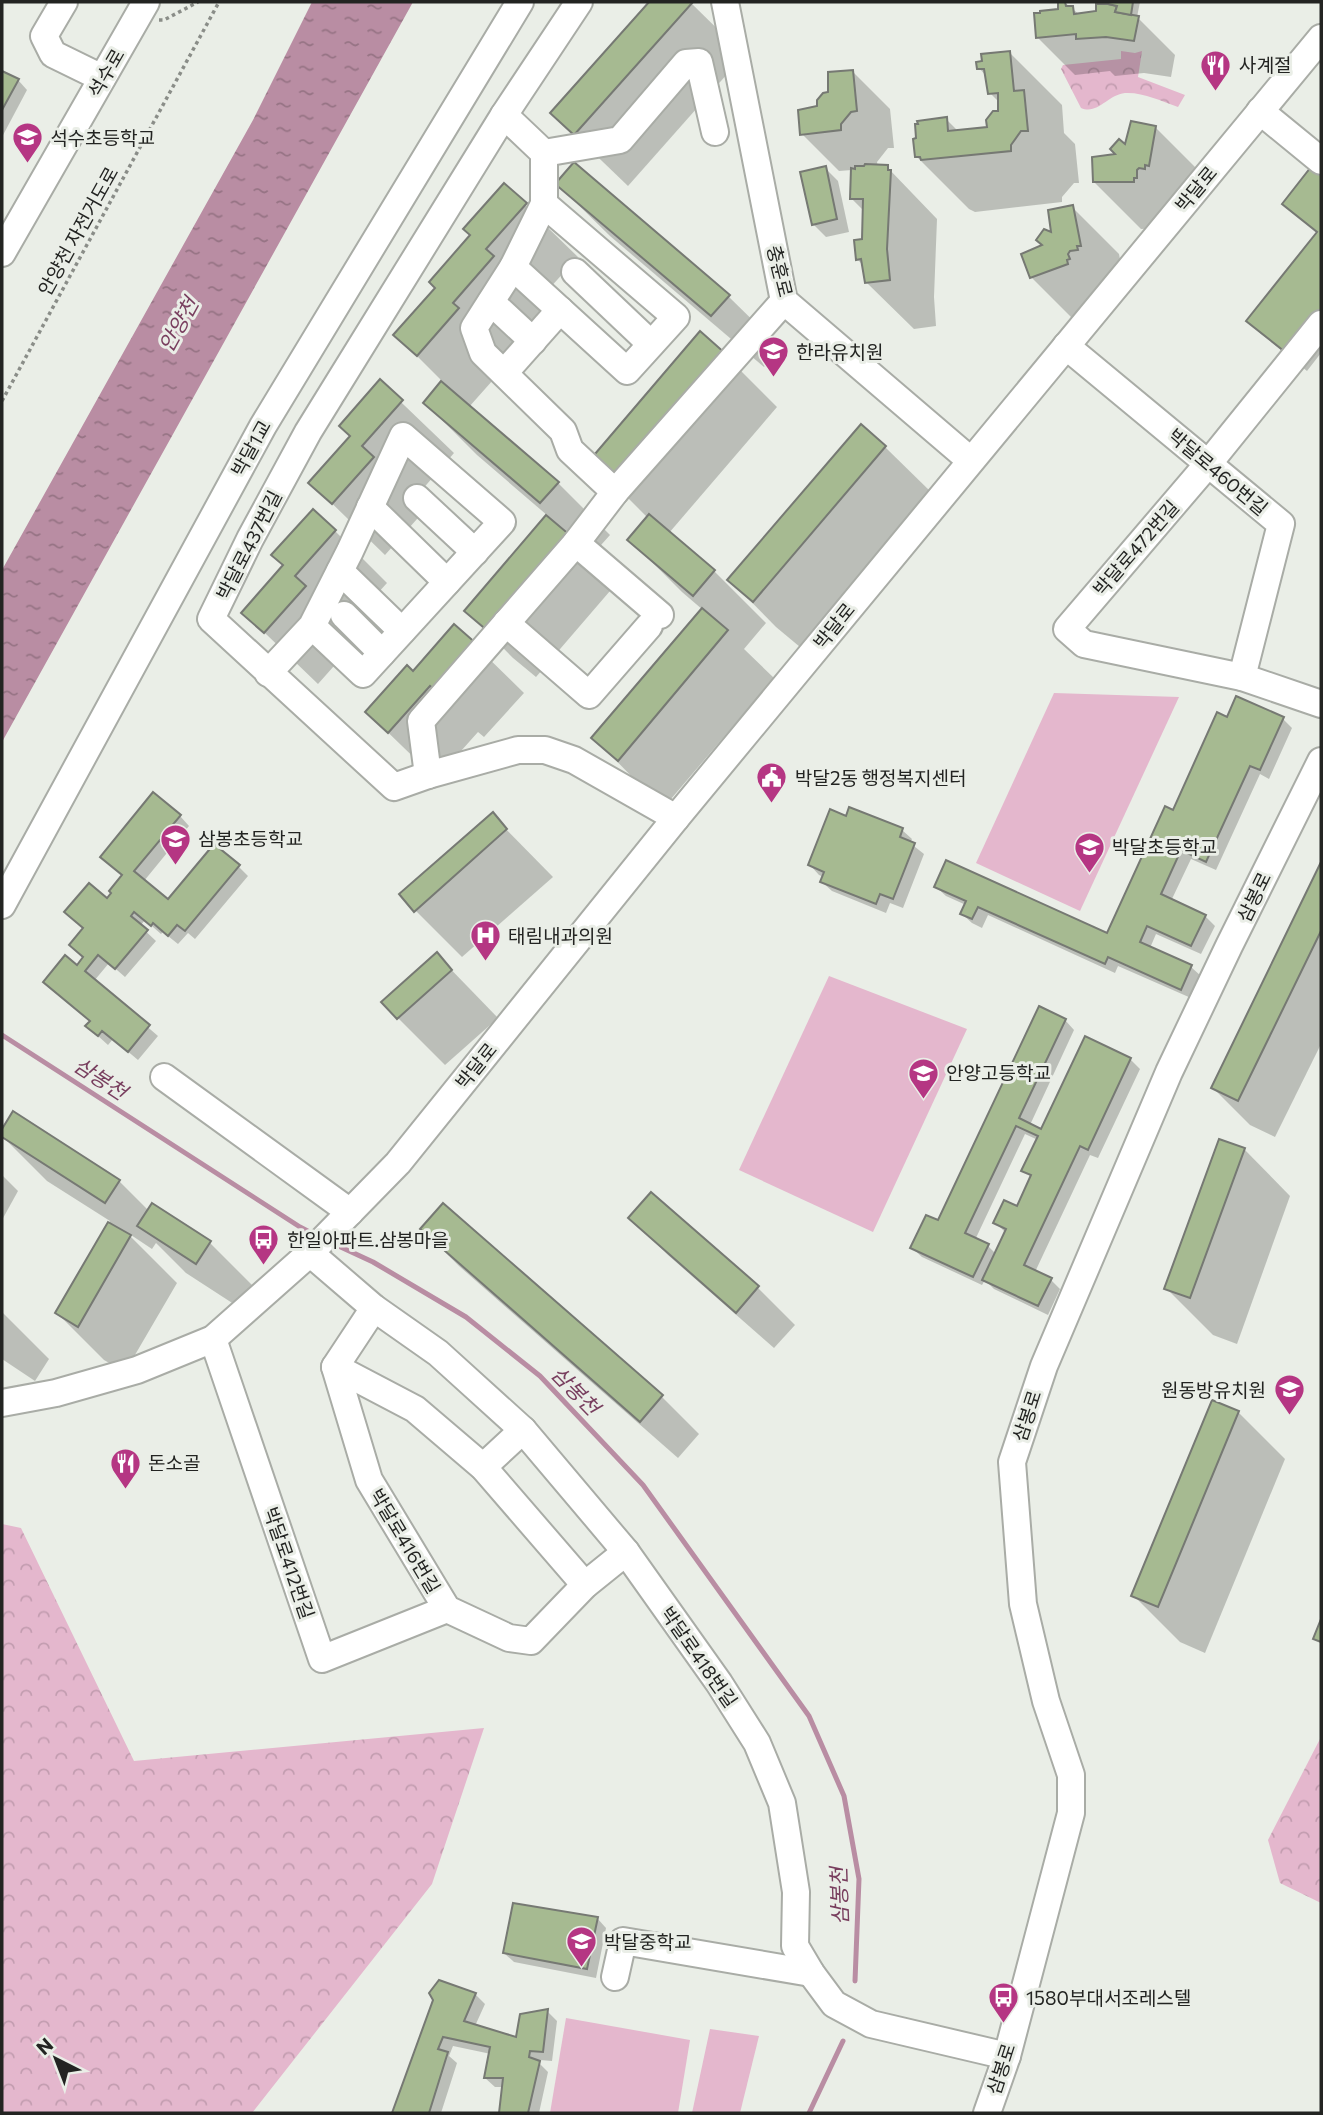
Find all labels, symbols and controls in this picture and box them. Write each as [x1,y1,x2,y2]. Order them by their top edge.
street label: 석수로 [82,44,129,101]
restaurant icon: 사계절 [1199,48,1233,92]
place label: 사계절 [1239,53,1291,76]
school or university icon: 석수초등학교 [10,121,44,165]
place label: 석수초등학교 [50,126,155,149]
street label: 박달로 [1170,161,1221,216]
street label: 안양천 자전거도로 [33,162,122,299]
street label: 충훈로 [763,243,798,299]
water label: 안양천 [153,291,204,356]
school or university icon: 한라유치원 [756,335,790,379]
place label: 한라유치원 [796,340,883,363]
street label: 박달1교 [226,416,275,480]
street label: 박달로460번길 [1164,423,1273,520]
street label: 박달로437번길 [211,486,286,603]
street label: 박달로472번길 [1088,495,1183,600]
street label: 박달로 [808,598,859,653]
public building icon: 박달2동 행정복지센터 [755,761,789,805]
place label: 박달2동 행정복지센터 [795,766,967,789]
school or university icon: 삼봉초등학교 [158,822,192,866]
place label: 삼봉초등학교 [198,827,303,850]
school or university icon: 박달초등학교 [1072,830,1106,874]
place label: 박달초등학교 [1112,835,1217,858]
street label: 삼봉로 [1232,868,1275,925]
hospital icon: 태림내과의원 [468,919,502,963]
place label: 태림내과의원 [508,924,613,947]
street label: 박달로 [450,1038,501,1093]
water label: 삼봉천 [70,1051,134,1105]
school or university icon: 안양고등학교 [906,1056,940,1100]
place label: 안양고등학교 [946,1061,1051,1084]
bus stop icon: 한일아파트.삼봉마을 [247,1223,281,1267]
place label: 한일아파트.삼봉마을 [287,1228,449,1251]
water label: 삼봉천 [547,1360,607,1421]
school or university icon: 원동방유치원 [1272,1373,1306,1417]
place label: 원동방유치원 [1161,1378,1266,1401]
street label: 삼봉로 [1007,1387,1046,1444]
restaurant icon: 돈소골 [108,1446,142,1490]
place label: 돈소골 [148,1451,200,1474]
street label: 박달로416번길 [365,1484,446,1597]
street label: 박달로412번길 [260,1504,319,1622]
street label: 박달로418번길 [656,1602,743,1712]
water label: 삼봉천 [825,1864,852,1925]
school or university icon: 박달중학교 [564,1925,598,1969]
place label: 박달중학교 [604,1930,691,1953]
bus stop icon: 1580부대서조레스텔 [986,1981,1020,2025]
place label: 1580부대서조레스텔 [1026,1986,1191,2009]
north arrow [21,2024,91,2094]
text: N [31,2033,57,2059]
street label: 삼봉로 [981,2040,1020,2097]

